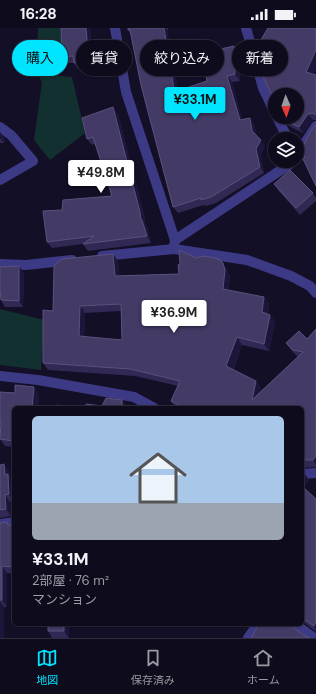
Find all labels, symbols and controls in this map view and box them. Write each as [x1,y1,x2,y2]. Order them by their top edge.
text: 16:28 [20,4,57,24]
chip: 購入 [12,40,68,76]
chip: 賃貸 [76,40,132,76]
chip: 絞り込み [140,40,224,76]
chip: 新着 [232,40,288,76]
pin: ¥33.1M [162,87,228,121]
north arrow [268,88,304,124]
map controls [268,88,304,168]
text: ¥33.1M [173,91,217,108]
button: layers [268,132,304,168]
pin: ¥49.8M [68,160,134,194]
text: ¥49.8M [77,164,125,181]
pin: ¥36.9M [141,300,207,334]
text: ¥36.9M [151,304,197,321]
icon: home [122,442,194,514]
text: ¥33.1M [32,548,89,570]
text: 2部屋 · 76 m² [32,572,109,589]
text: マンション [32,591,97,608]
tab: 地図 [36,647,58,687]
tab: 保存済み [131,647,175,687]
tab: ホーム [247,647,280,687]

